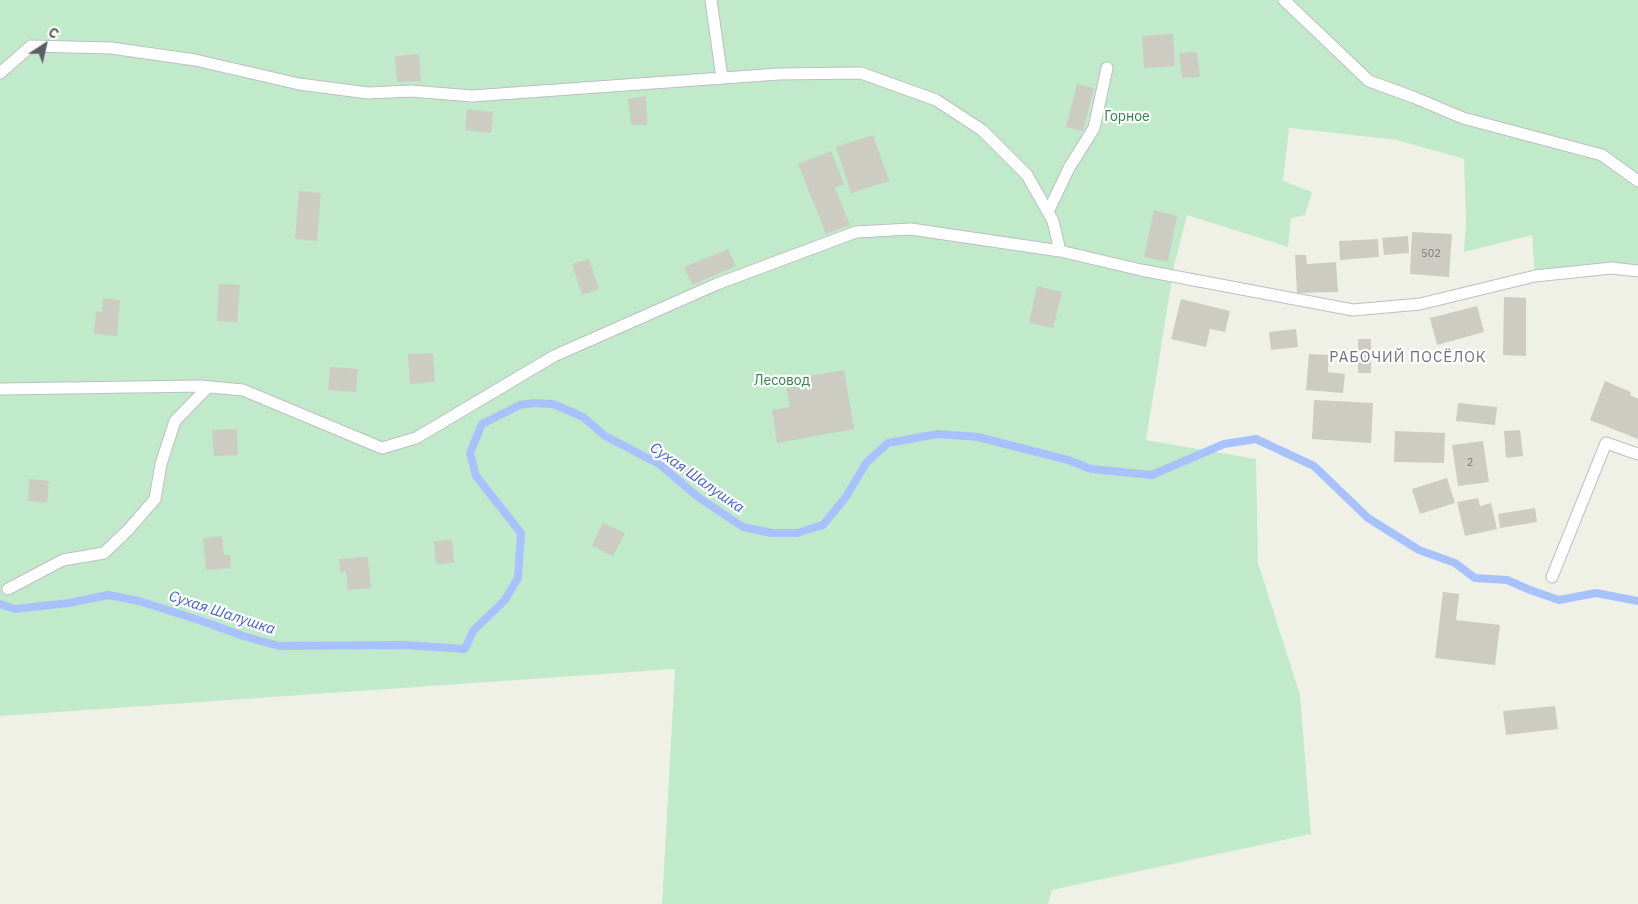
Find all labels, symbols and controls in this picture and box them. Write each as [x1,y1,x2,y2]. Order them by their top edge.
north arrow [20,20,70,70]
text: С [45,23,63,43]
park label: Горное [1104,109,1150,125]
house number: 502 [1421,247,1441,261]
district label: РАБОЧИЙ ПОСЁЛОК [1327,349,1489,367]
park label: Лесовод [754,373,810,389]
water label: Сухая Шалушка [646,439,748,517]
house number: 2 [1467,456,1473,470]
water label: Сухая Шалушка [166,587,278,639]

